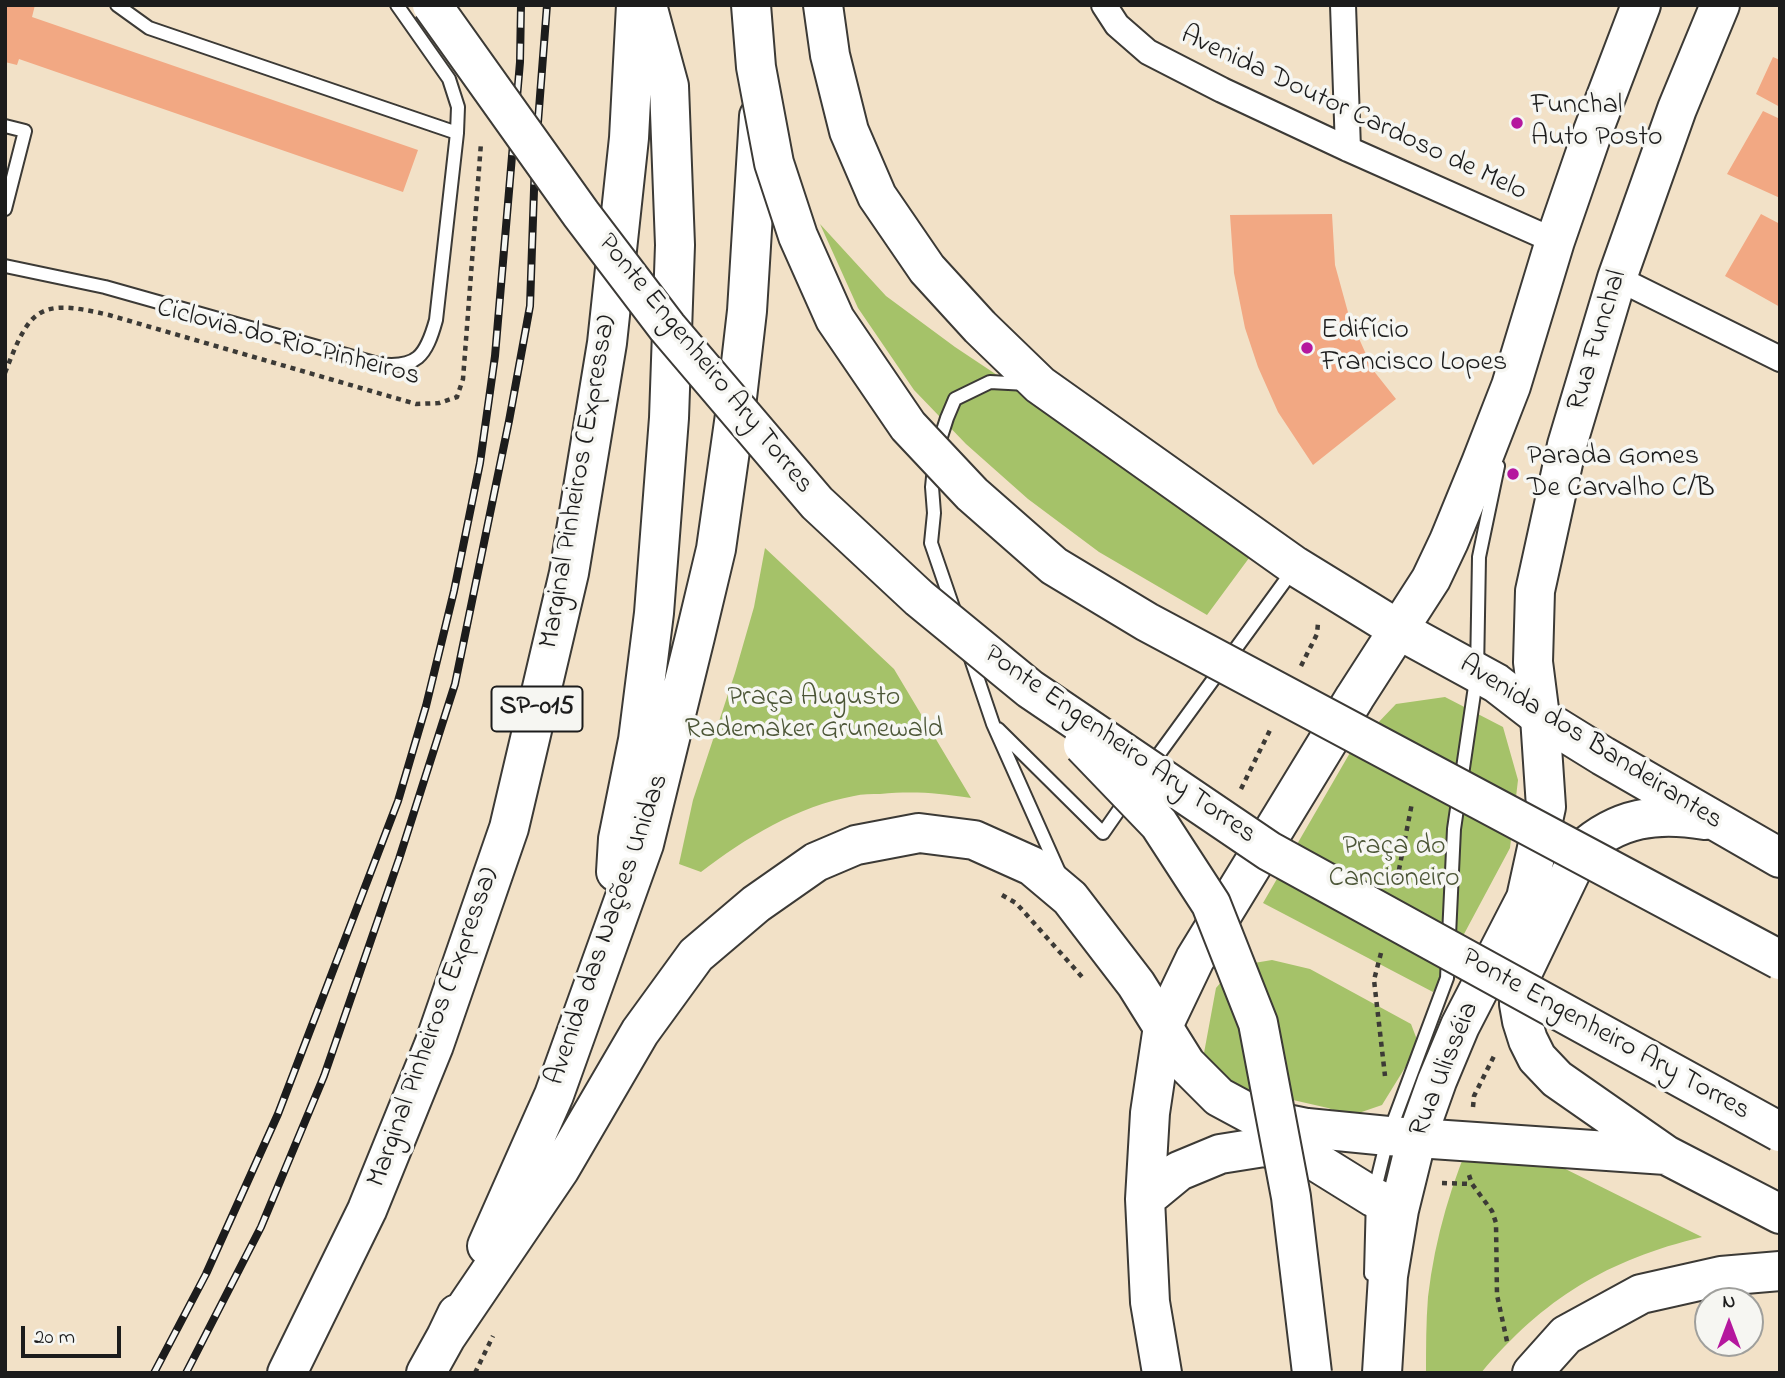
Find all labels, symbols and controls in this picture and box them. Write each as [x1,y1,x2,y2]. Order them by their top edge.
street label: Avenida Doutor Cardoso de Melo [1175,20,1531,210]
place label: Funchal Auto Posto [1531,90,1662,156]
marker: Funchal Auto Posto [1509,115,1525,131]
street label: Ponte Engenheiro Ary Torres [589,228,819,502]
street label: Rua Funchal [1562,267,1636,415]
street label: Ciclovia do Rio Pinheiros [153,293,423,395]
street label: Marginal Pinheiros (Expressa) [534,313,626,651]
place label: Edifício Francisco Lopes [1321,315,1507,381]
marker: Edifício Francisco Lopes [1299,340,1315,356]
place label: Parada Gomes De Carvalho C/B [1527,441,1715,507]
marker: Parada Gomes De Carvalho C/B [1505,466,1521,482]
street label: Ponte Engenheiro Ary Torres [976,639,1262,853]
street label: Avenida dos Bandeirantes [1452,649,1728,839]
park label: Praça Augusto Rademaker Grunewald [685,682,943,748]
road number: SP-015 [491,687,582,732]
street label: Avenida das Nações Unidas [540,770,678,1090]
park label: Praça do Cancioneiro [1329,831,1459,897]
street label: Marginal Pinheiros (Expressa) [362,864,508,1192]
street label: Ponte Engenheiro Ary Torres [1455,943,1755,1129]
street label: Rua Ulisséia [1404,998,1488,1142]
north arrow [1694,1287,1764,1357]
text: N [1723,1289,1735,1316]
scale bar [24,1312,124,1356]
text: 20 m [34,1323,75,1353]

